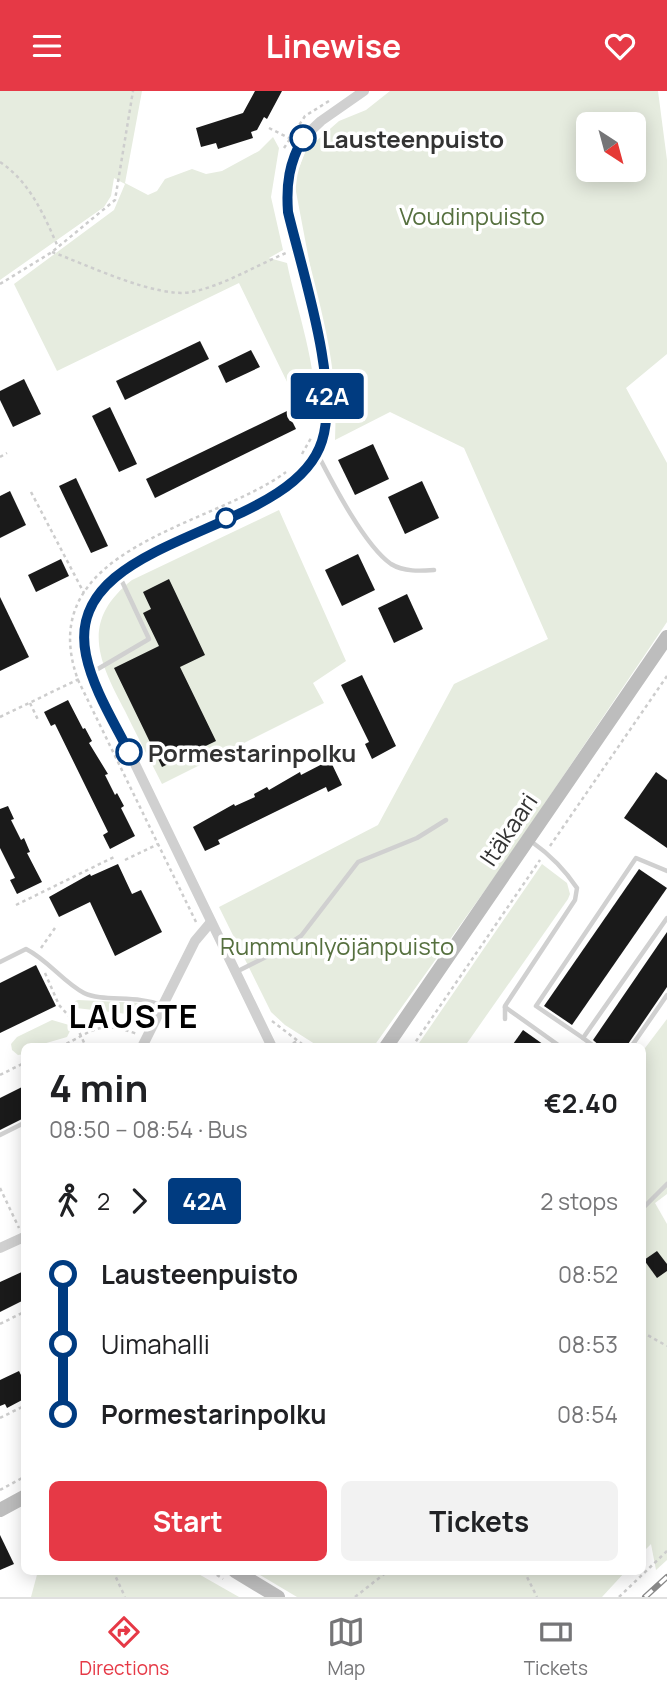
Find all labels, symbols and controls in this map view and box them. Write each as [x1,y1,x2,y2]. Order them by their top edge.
text: Linewise [266,24,401,68]
icon: menu [28,27,66,65]
icon: heart [601,27,639,65]
north arrow [576,112,646,182]
map controls [576,112,646,182]
place label: Lausteenpuisto [322,122,504,155]
marker: Lausteenpuisto [290,125,316,151]
park label: Voudinpuisto [399,199,545,232]
line badge: 42A [287,373,367,419]
text: 42A [305,379,349,412]
unlabelled marker [216,508,236,528]
place label: Pormestarinpolku [148,736,356,769]
marker: Pormestarinpolku [116,739,142,765]
street label: Itäkaari [472,786,544,872]
park label: Rummunlyöjänpuisto [220,929,454,962]
district label: LAUSTE [68,994,200,1038]
text: 4 min [49,1061,148,1113]
text: €2.40 [544,1085,618,1121]
text: 08:50 – 08:54 · Bus [49,1113,248,1145]
icon: walk [49,1182,87,1220]
icon: forward [120,1182,158,1220]
text: 42A [182,1184,227,1217]
text: 2 [97,1185,110,1217]
text: 2 stops [540,1185,618,1217]
text: Lausteenpuisto [101,1256,298,1292]
text: 08:52 [558,1258,618,1290]
text: Uimahalli [101,1326,210,1362]
text: 08:53 [558,1328,618,1360]
text: Pormestarinpolku [101,1396,327,1432]
text: 08:54 [557,1398,618,1430]
button: Start [49,1481,327,1561]
button: Tickets [341,1481,618,1561]
tab: Directions [79,1613,169,1681]
tab: Map [327,1613,365,1681]
tab: Tickets [524,1613,588,1681]

